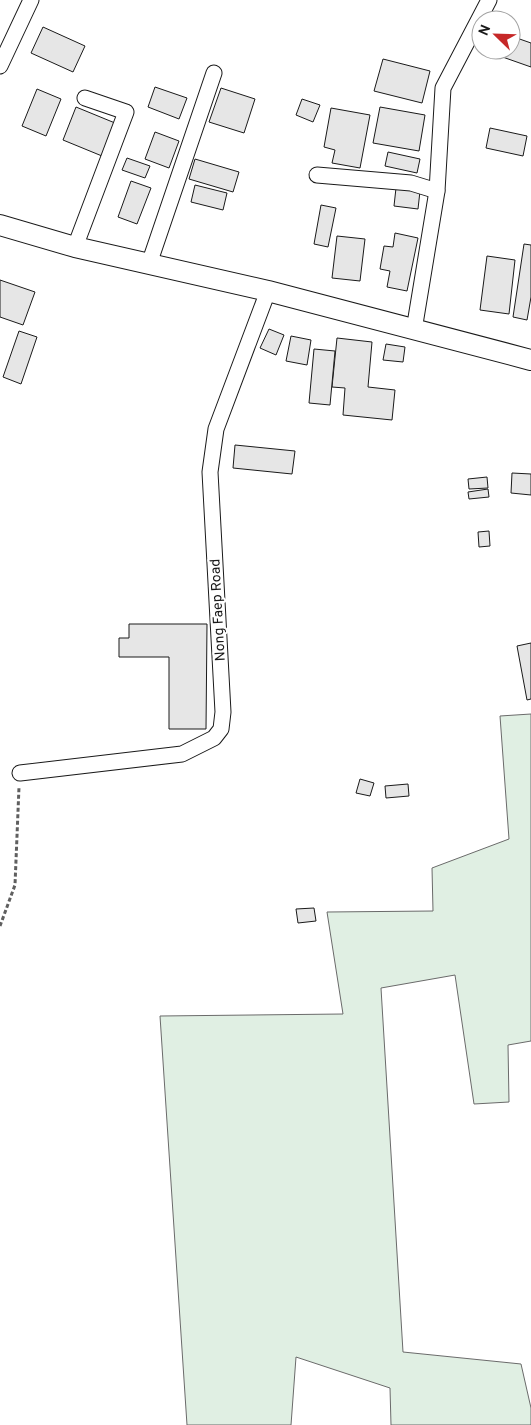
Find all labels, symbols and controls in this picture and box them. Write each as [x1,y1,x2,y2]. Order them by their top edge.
north arrow [471,10,521,60]
text: N [476,23,495,38]
street label: Nong Faep Road [207,558,230,662]

